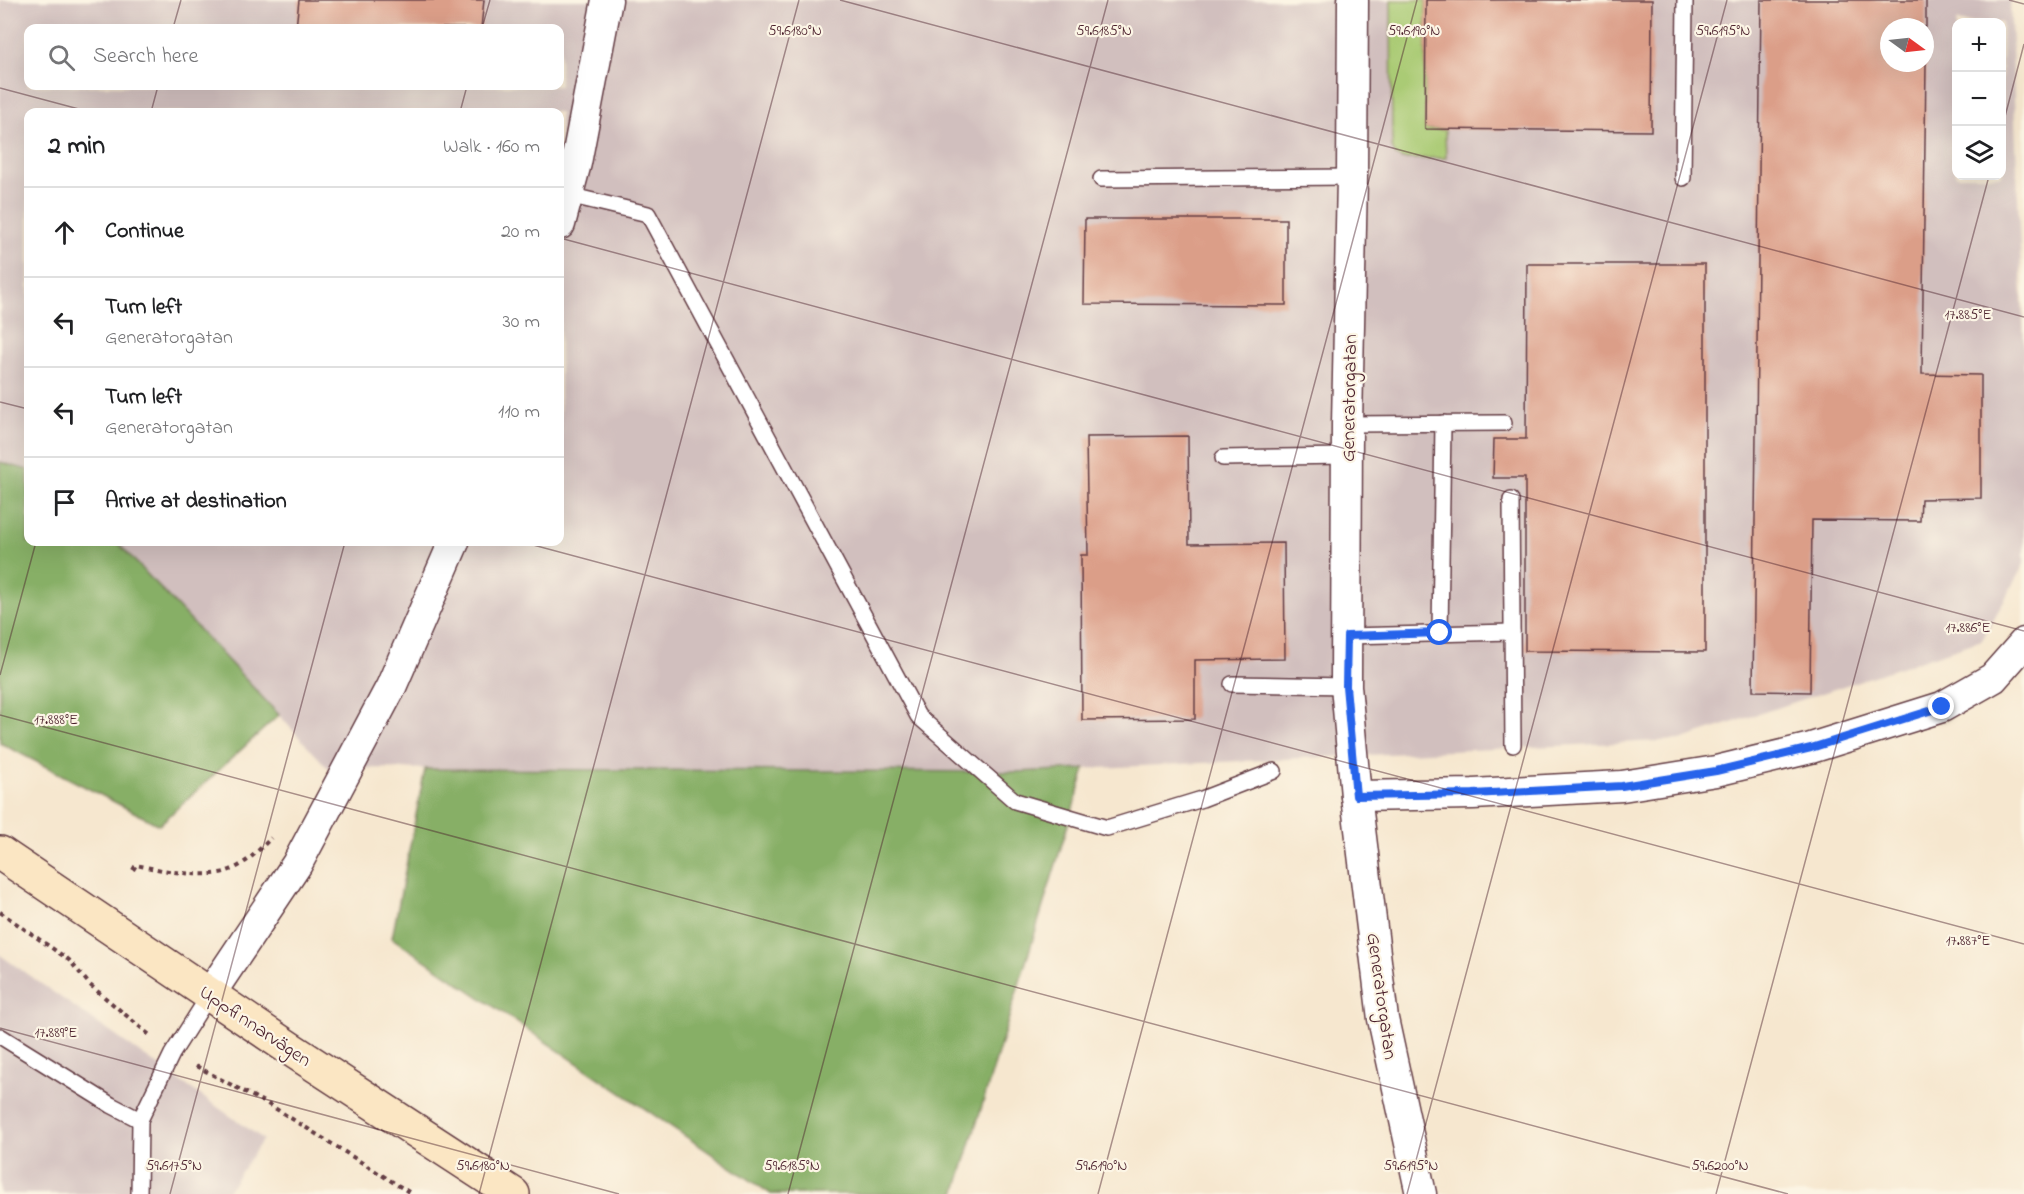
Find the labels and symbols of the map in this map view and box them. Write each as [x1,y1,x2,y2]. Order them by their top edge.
north arrow [1880,18,1934,72]
text: 59.6180°N [768,20,822,42]
text: 59.6185°N [1076,20,1132,42]
text: 59.6190°N [1388,20,1440,42]
text: 59.6195°N [1696,20,1750,42]
text: 17.885°E [1945,304,1991,326]
street label: Generatorgatan [1335,334,1367,462]
text: 17.886°E [1946,617,1990,639]
route start [1426,619,1452,645]
route end [1928,693,1954,719]
text: 17.888°E [34,709,78,731]
text: 17.887°E [1946,930,1990,952]
street label: Generatorgatan [1356,931,1404,1062]
street label: Uppfinnarvägen [192,979,317,1076]
text: 17.889°E [35,1022,77,1044]
text: 59.6175°N [146,1155,202,1177]
text: 59.6180°N [456,1155,510,1177]
text: 59.6185°N [764,1155,820,1177]
text: 59.6190°N [1075,1155,1127,1177]
text: 59.6195°N [1384,1155,1438,1177]
text: 59.6200°N [1691,1155,1749,1177]

